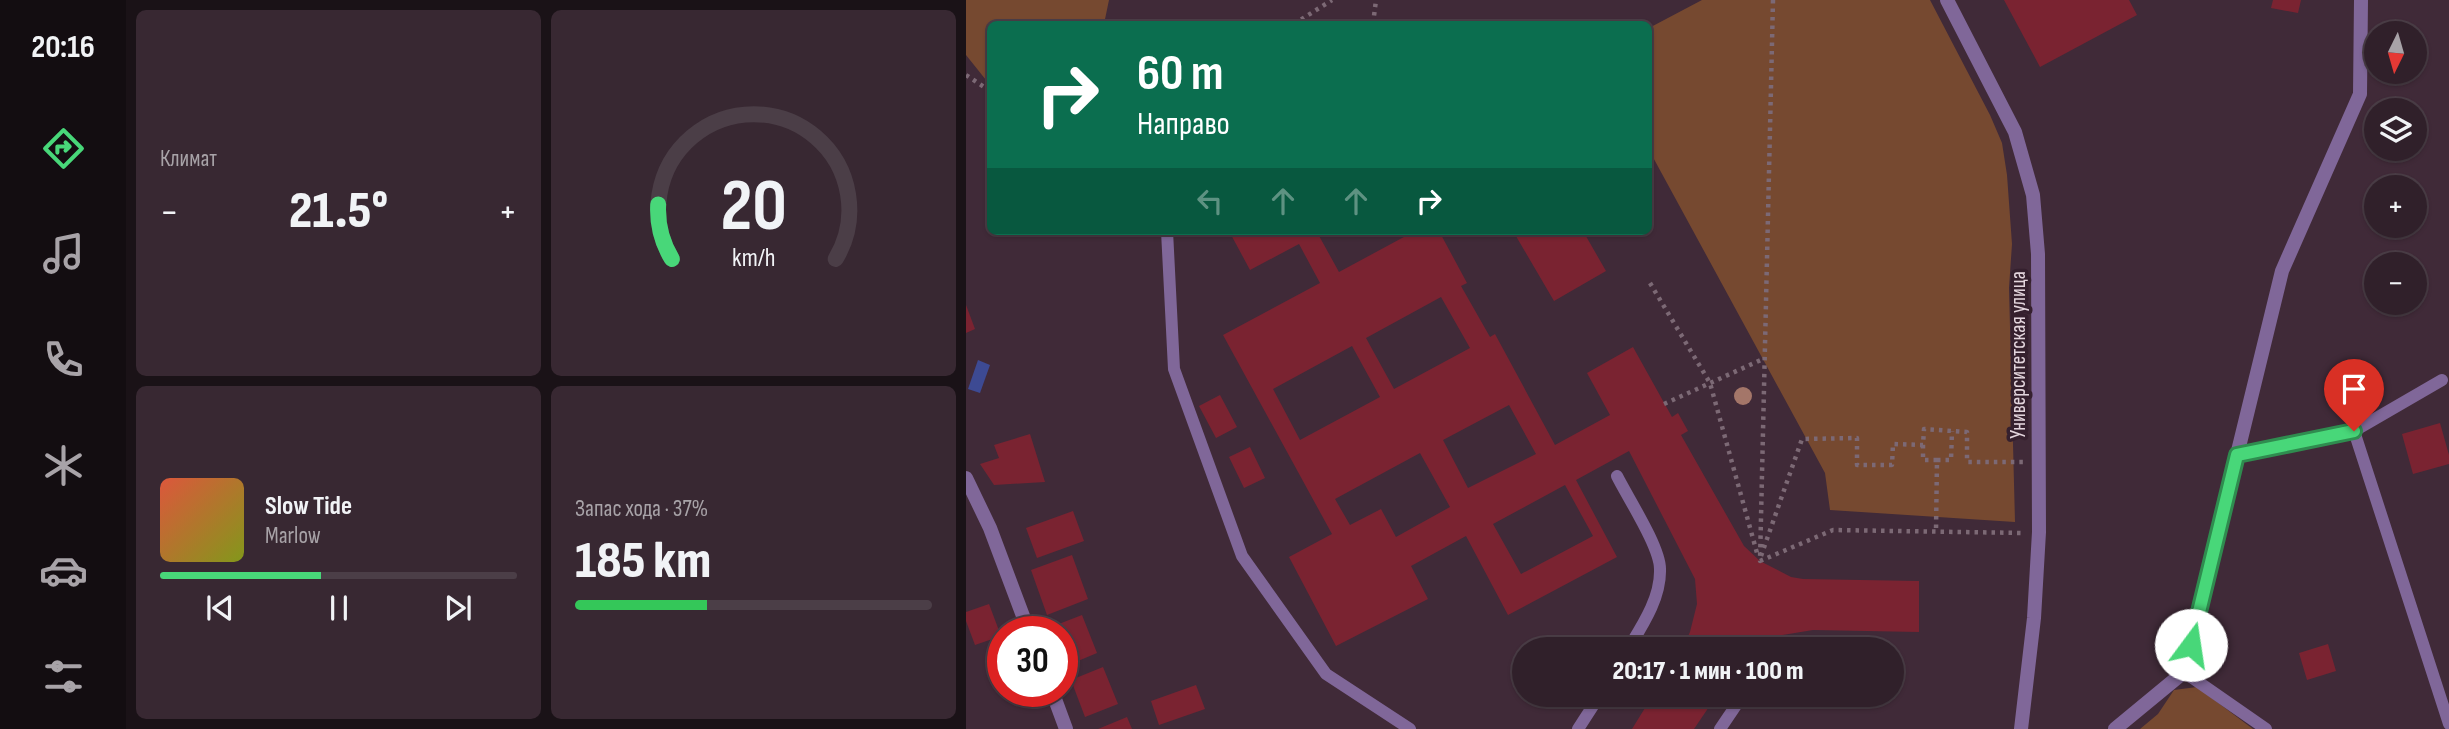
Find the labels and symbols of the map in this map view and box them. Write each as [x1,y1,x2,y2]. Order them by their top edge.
north arrow [2364,21,2427,84]
street label: Университетская улица [2006,271,2031,439]
pin [2324,359,2384,431]
position arrow [2154,608,2228,682]
speed limit sign: 30 [987,616,1078,707]

